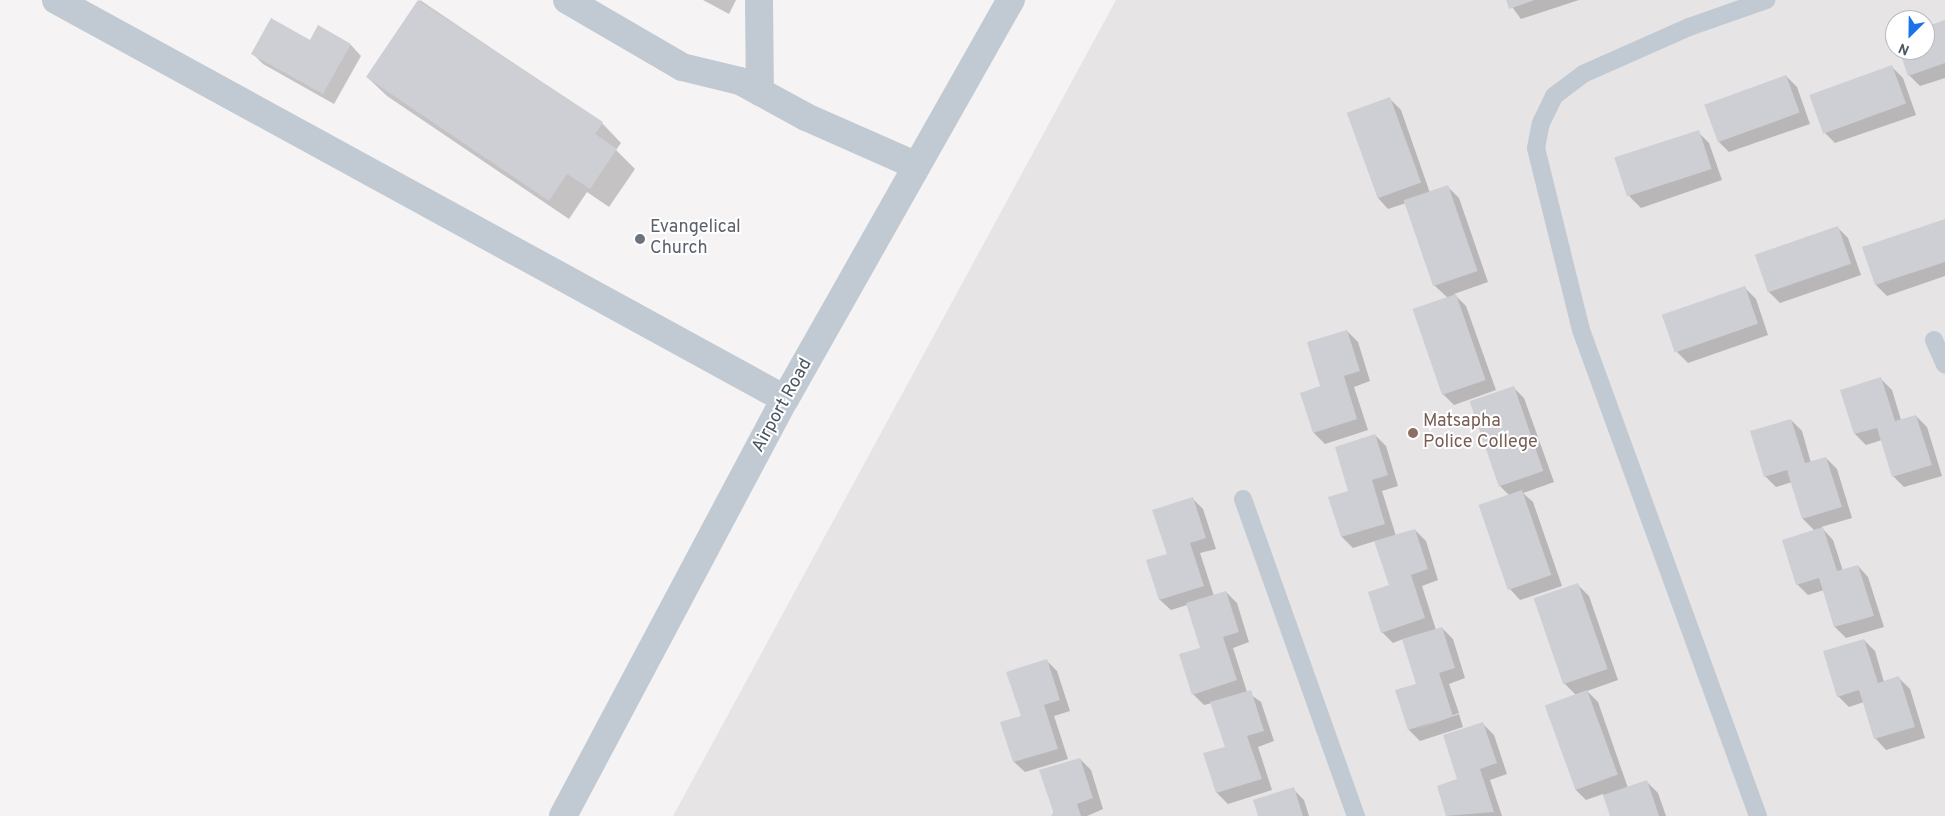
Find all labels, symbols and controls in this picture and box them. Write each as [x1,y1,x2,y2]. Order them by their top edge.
north arrow [1885,10,1935,60]
text: N [1896,39,1912,58]
place label: Evangelical Church [650,218,741,260]
marker: Evangelical Church [634,233,646,245]
street label: Airport Road [748,355,818,457]
place label: Matsapha Police College [1423,412,1538,454]
marker: Matsapha Police College [1407,427,1419,439]

